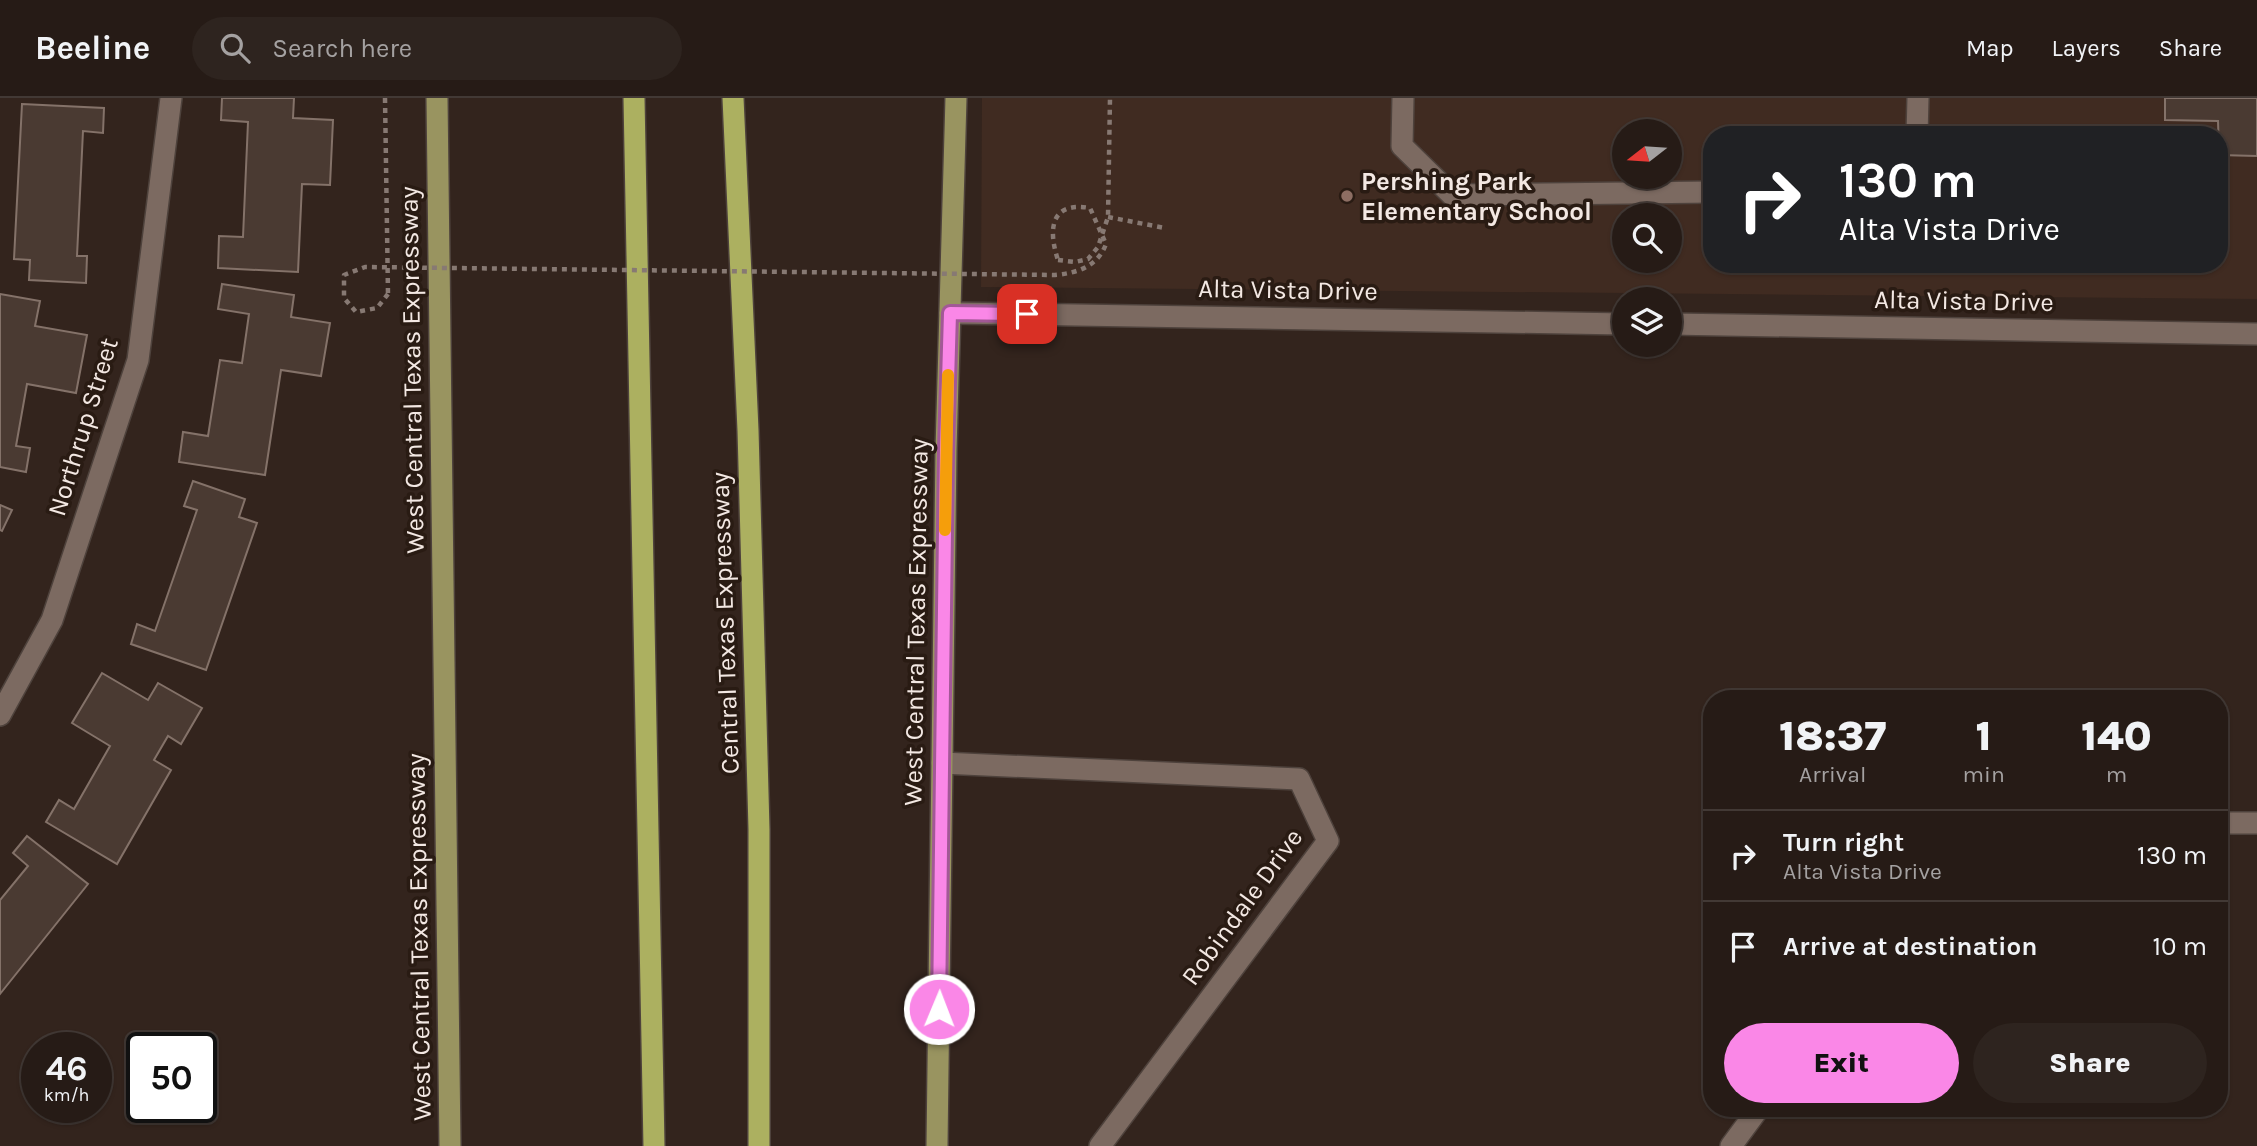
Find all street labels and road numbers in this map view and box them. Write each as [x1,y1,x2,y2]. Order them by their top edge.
street label: West Central Texas Expressway [393,186,431,554]
street label: Alta Vista Drive [1198,273,1378,307]
street label: Alta Vista Drive [1874,284,2054,318]
street label: Northrup Street [41,334,125,520]
street label: West Central Texas Expressway [897,438,935,806]
street label: Central Texas Expressway [704,471,746,775]
street label: West Central Texas Expressway [400,753,438,1121]
street label: Robindale Drive [1175,823,1309,991]

